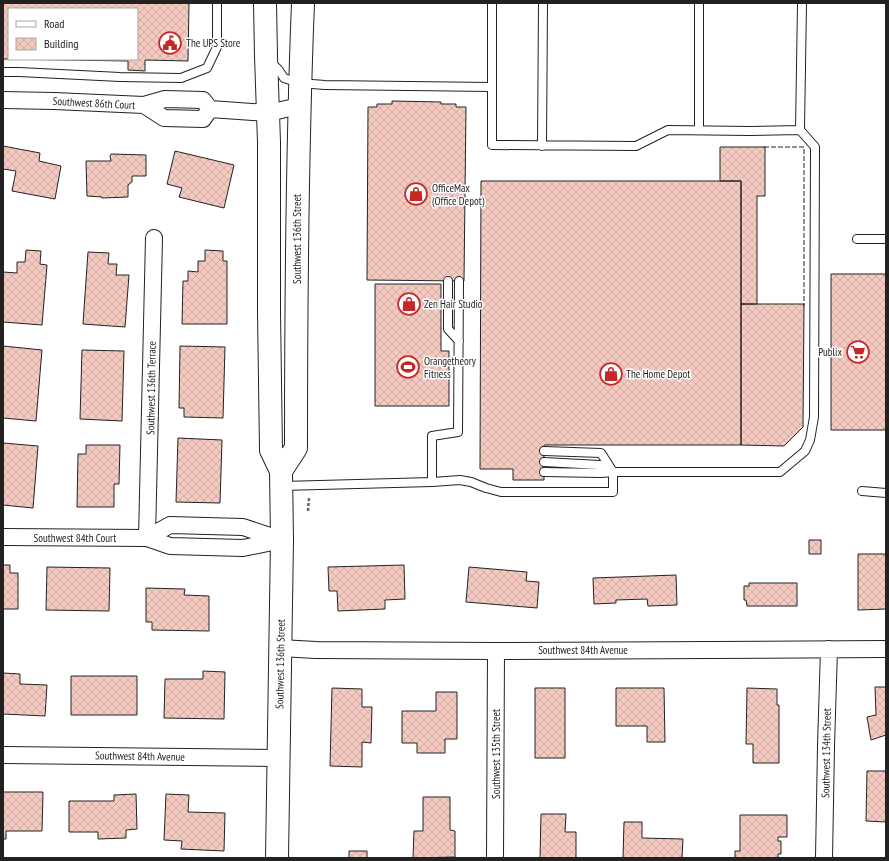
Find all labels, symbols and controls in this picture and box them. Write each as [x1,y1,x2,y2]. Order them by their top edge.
legend [8,8,138,60]
text: Road [44,16,64,31]
public building icon: The UPS Store [157,30,183,56]
text: Building [44,36,79,51]
place label: The UPS Store [186,36,241,50]
street label: Southwest 86th Court [52,94,136,112]
shop icon: OfficeMax (Office Depot) [403,181,429,207]
place label: OfficeMax (Office Depot) [432,181,485,208]
street label: Southwest 136th Street [290,194,304,284]
shop icon: Zen Hair Studio [396,291,422,317]
place label: Zen Hair Studio [424,297,483,311]
supermarket icon: Publix [845,339,871,365]
street label: Southwest 136th Terrace [143,340,159,435]
place label: Publix [818,345,842,359]
sports icon: Orangetheory Fitness [395,354,421,380]
place label: Orangetheory Fitness [424,354,477,381]
shop icon: The Home Depot [598,361,624,387]
place label: The Home Depot [626,367,690,381]
street label: Southwest 84th Court [34,531,116,545]
street label: Southwest 136th Street [272,619,288,709]
street label: Southwest 84th Avenue [538,643,628,657]
street label: Southwest 134th Street [818,708,834,798]
street label: Southwest 135th Street [489,709,503,799]
street label: Southwest 84th Avenue [95,748,185,764]

